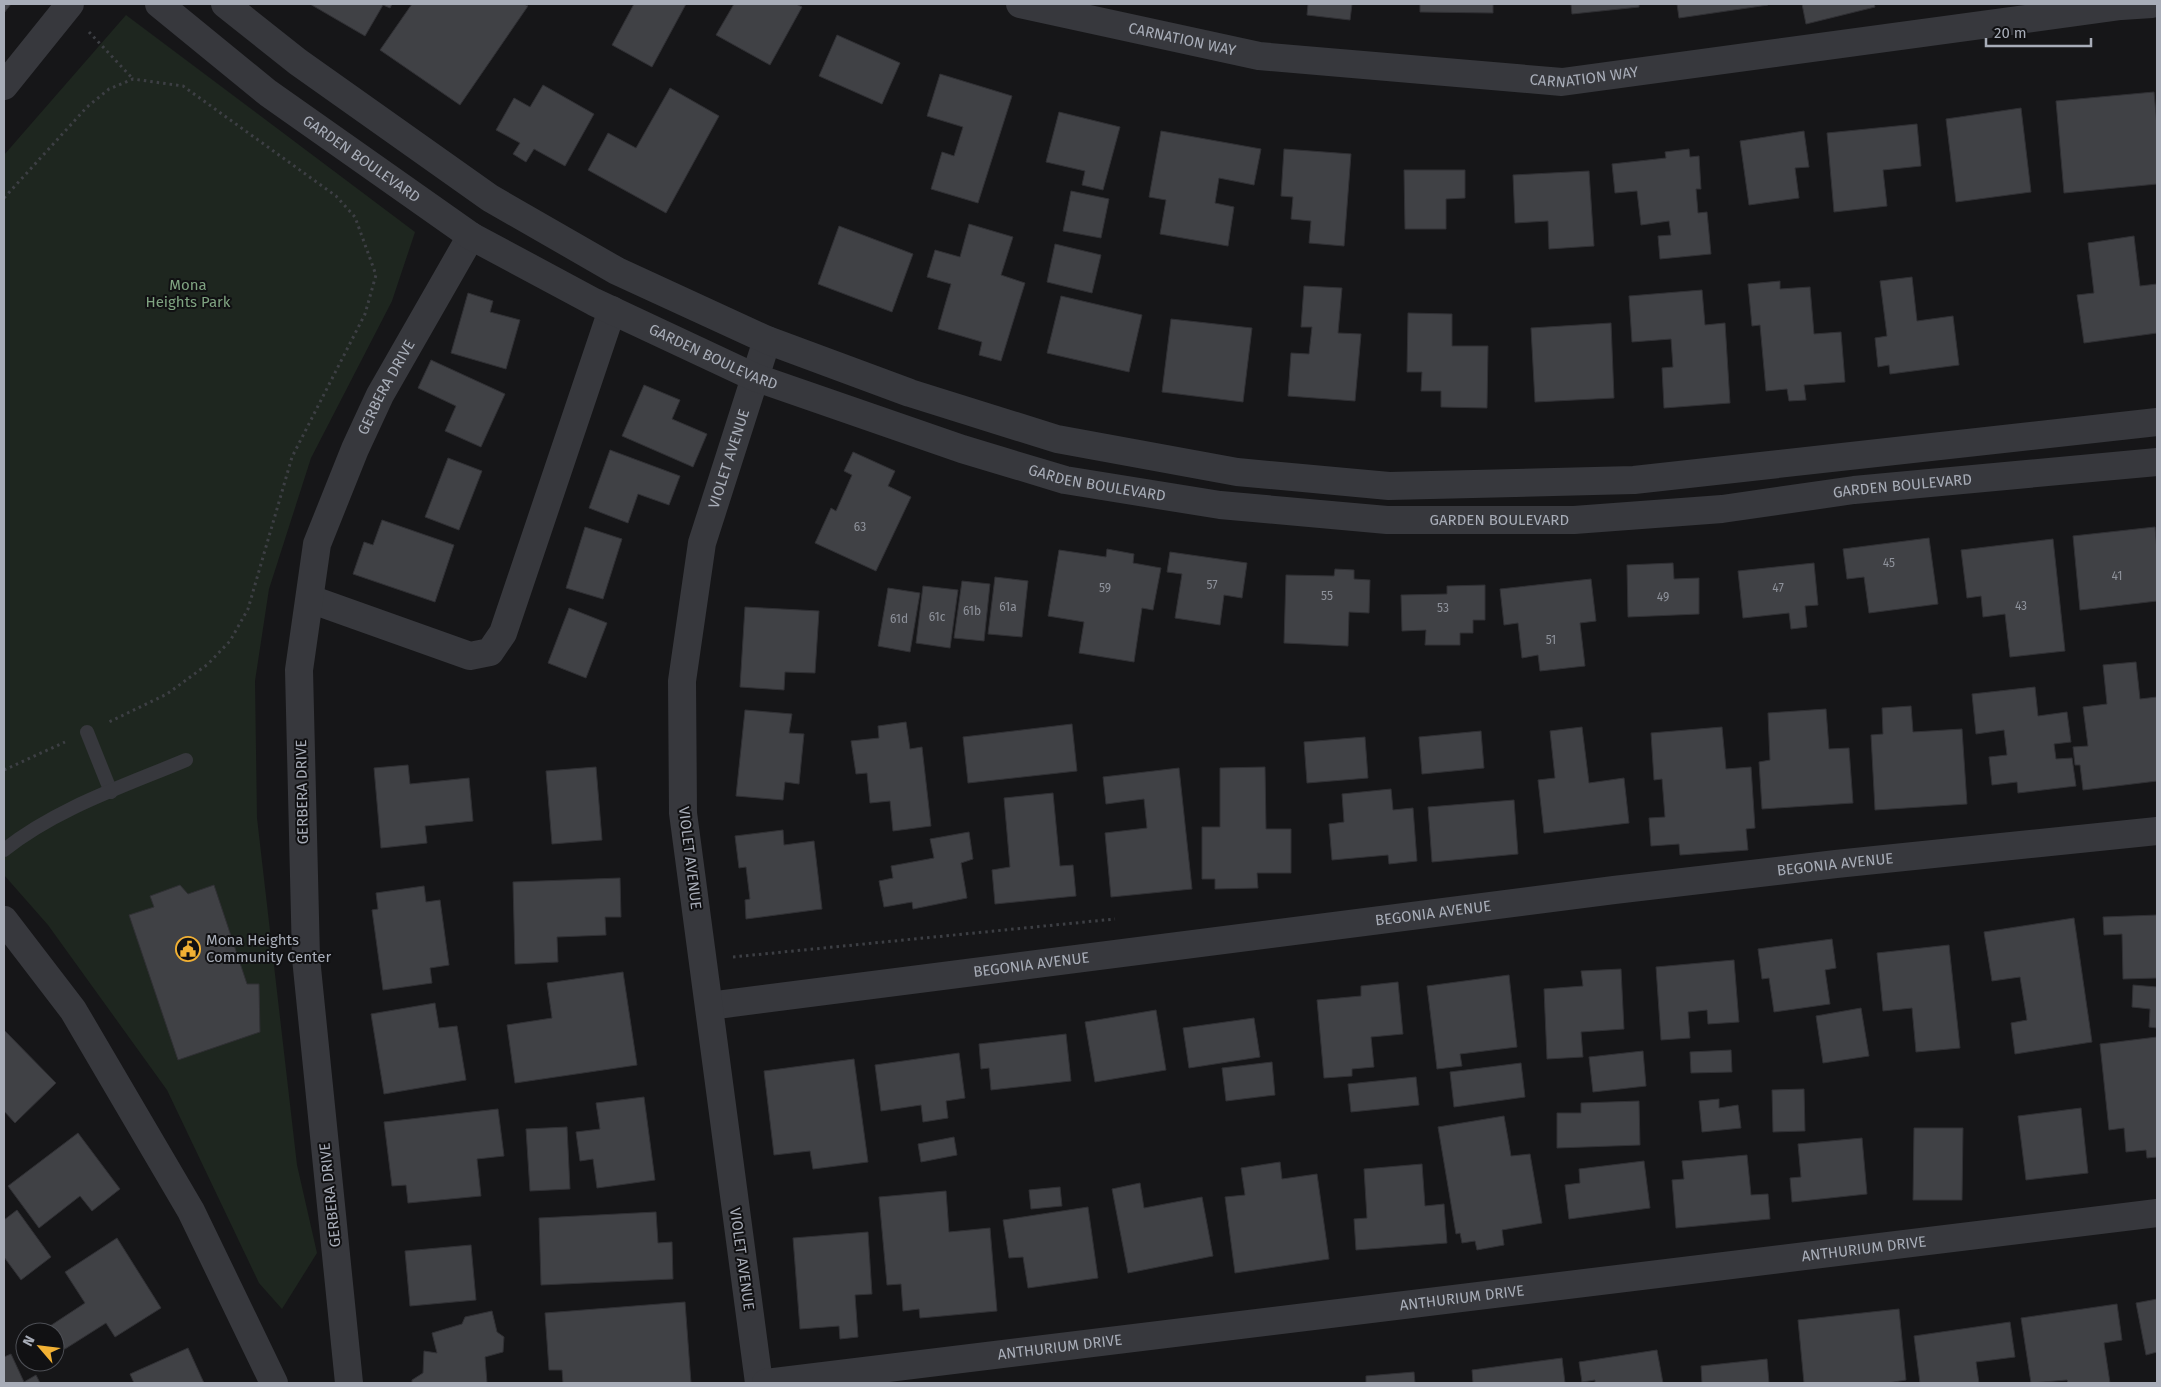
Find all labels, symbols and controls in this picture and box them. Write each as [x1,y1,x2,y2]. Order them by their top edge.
scale bar [1986,15,2091,47]
street label: CARNATION WAY [1127,19,1238,60]
text: 20 m [1994,24,2027,42]
street label: CARNATION WAY [1529,63,1640,91]
street label: GARDEN BOULEVARD [299,111,424,206]
park label: Mona Heights Park [145,276,231,311]
street label: GARDEN BOULEVARD [646,320,780,394]
street label: GERBERA DRIVE [354,337,419,438]
street label: VIOLET AVENUE [705,407,753,511]
street label: GARDEN BOULEVARD [1026,460,1167,505]
street label: GARDEN BOULEVARD [1832,470,1973,502]
street label: GARDEN BOULEVARD [1430,511,1569,529]
house number: 63 [854,520,866,534]
house number: 45 [1883,556,1895,570]
house number: 41 [2112,569,2122,583]
house number: 57 [1206,578,1218,592]
house number: 59 [1099,581,1111,595]
house number: 47 [1772,581,1784,595]
house number: 55 [1321,589,1333,603]
house number: 49 [1657,590,1669,604]
house number: 43 [2015,599,2027,613]
house number: 61a [999,600,1017,614]
house number: 53 [1437,601,1449,615]
house number: 61b [963,604,981,618]
house number: 61c [929,610,946,624]
house number: 61d [890,612,908,626]
house number: 51 [1546,633,1556,647]
street label: GERBERA DRIVE [292,739,312,845]
street label: VIOLET AVENUE [675,806,705,910]
street label: BEGONIA AVENUE [1776,849,1894,880]
street label: BEGONIA AVENUE [1374,897,1492,930]
place label: Mona Heights Community Center [206,931,331,966]
public building icon: Mona Heights Community Center [175,936,201,962]
street label: BEGONIA AVENUE [972,948,1091,981]
street label: GERBERA DRIVE [316,1142,344,1248]
street label: VIOLET AVENUE [726,1207,758,1311]
street label: ANTHURIUM DRIVE [1800,1232,1927,1265]
street label: ANTHURIUM DRIVE [1398,1281,1525,1315]
north arrow [15,1322,65,1372]
street label: ANTHURIUM DRIVE [996,1331,1123,1364]
text: N [19,1333,39,1349]

